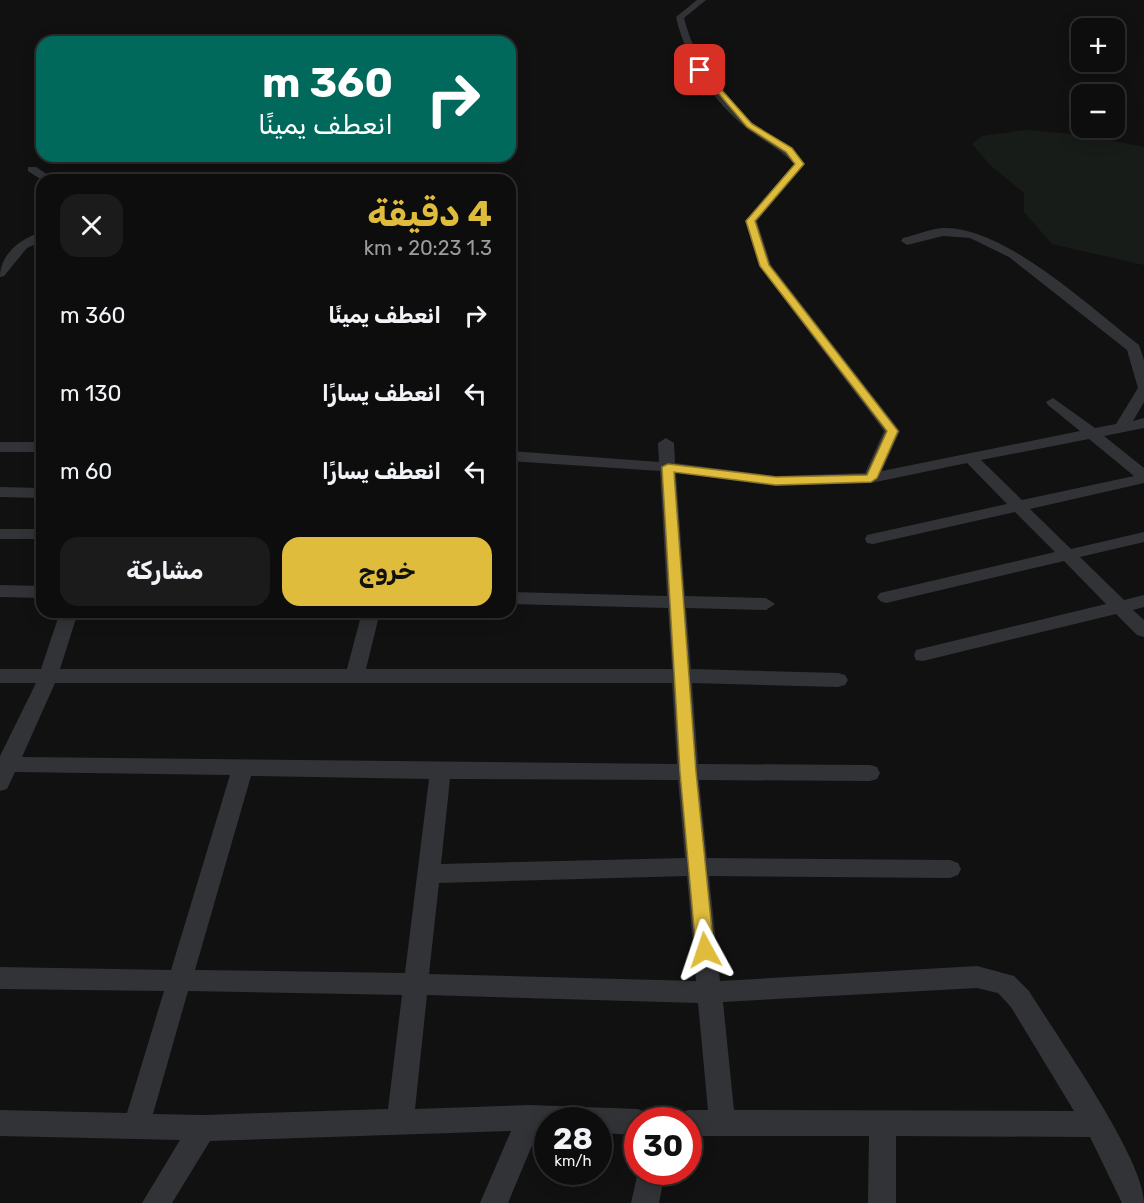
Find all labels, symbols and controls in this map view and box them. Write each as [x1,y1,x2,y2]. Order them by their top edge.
map controls [1071,18,1125,138]
button: + [1071,18,1125,72]
pin [674,44,725,95]
icon: arrive [683,53,716,86]
text: 360 m [262,58,393,108]
icon: right [414,60,492,138]
button: − [1071,84,1125,138]
text: انعطف يمينًا [258,109,393,141]
text: 4 دقيقة [367,192,492,235]
button: close [60,194,123,257]
text: 1.3 km · 20:23 [364,236,492,260]
icon: right [459,299,492,332]
text: 360 m [60,302,125,329]
text: انعطف يمينًا [328,302,441,329]
icon: left [459,377,492,410]
text: 130 m [60,380,122,407]
text: انعطف يسارًا [322,380,441,407]
icon: left [459,455,492,488]
text: 60 m [60,458,112,485]
text: انعطف يسارًا [322,458,441,485]
button: مشاركة [60,537,270,606]
button: خروج [282,537,492,606]
position arrow [673,918,737,982]
speed limit sign: 30 [624,1107,702,1185]
text: 28 [553,1121,593,1157]
text: km/h [554,1152,592,1170]

